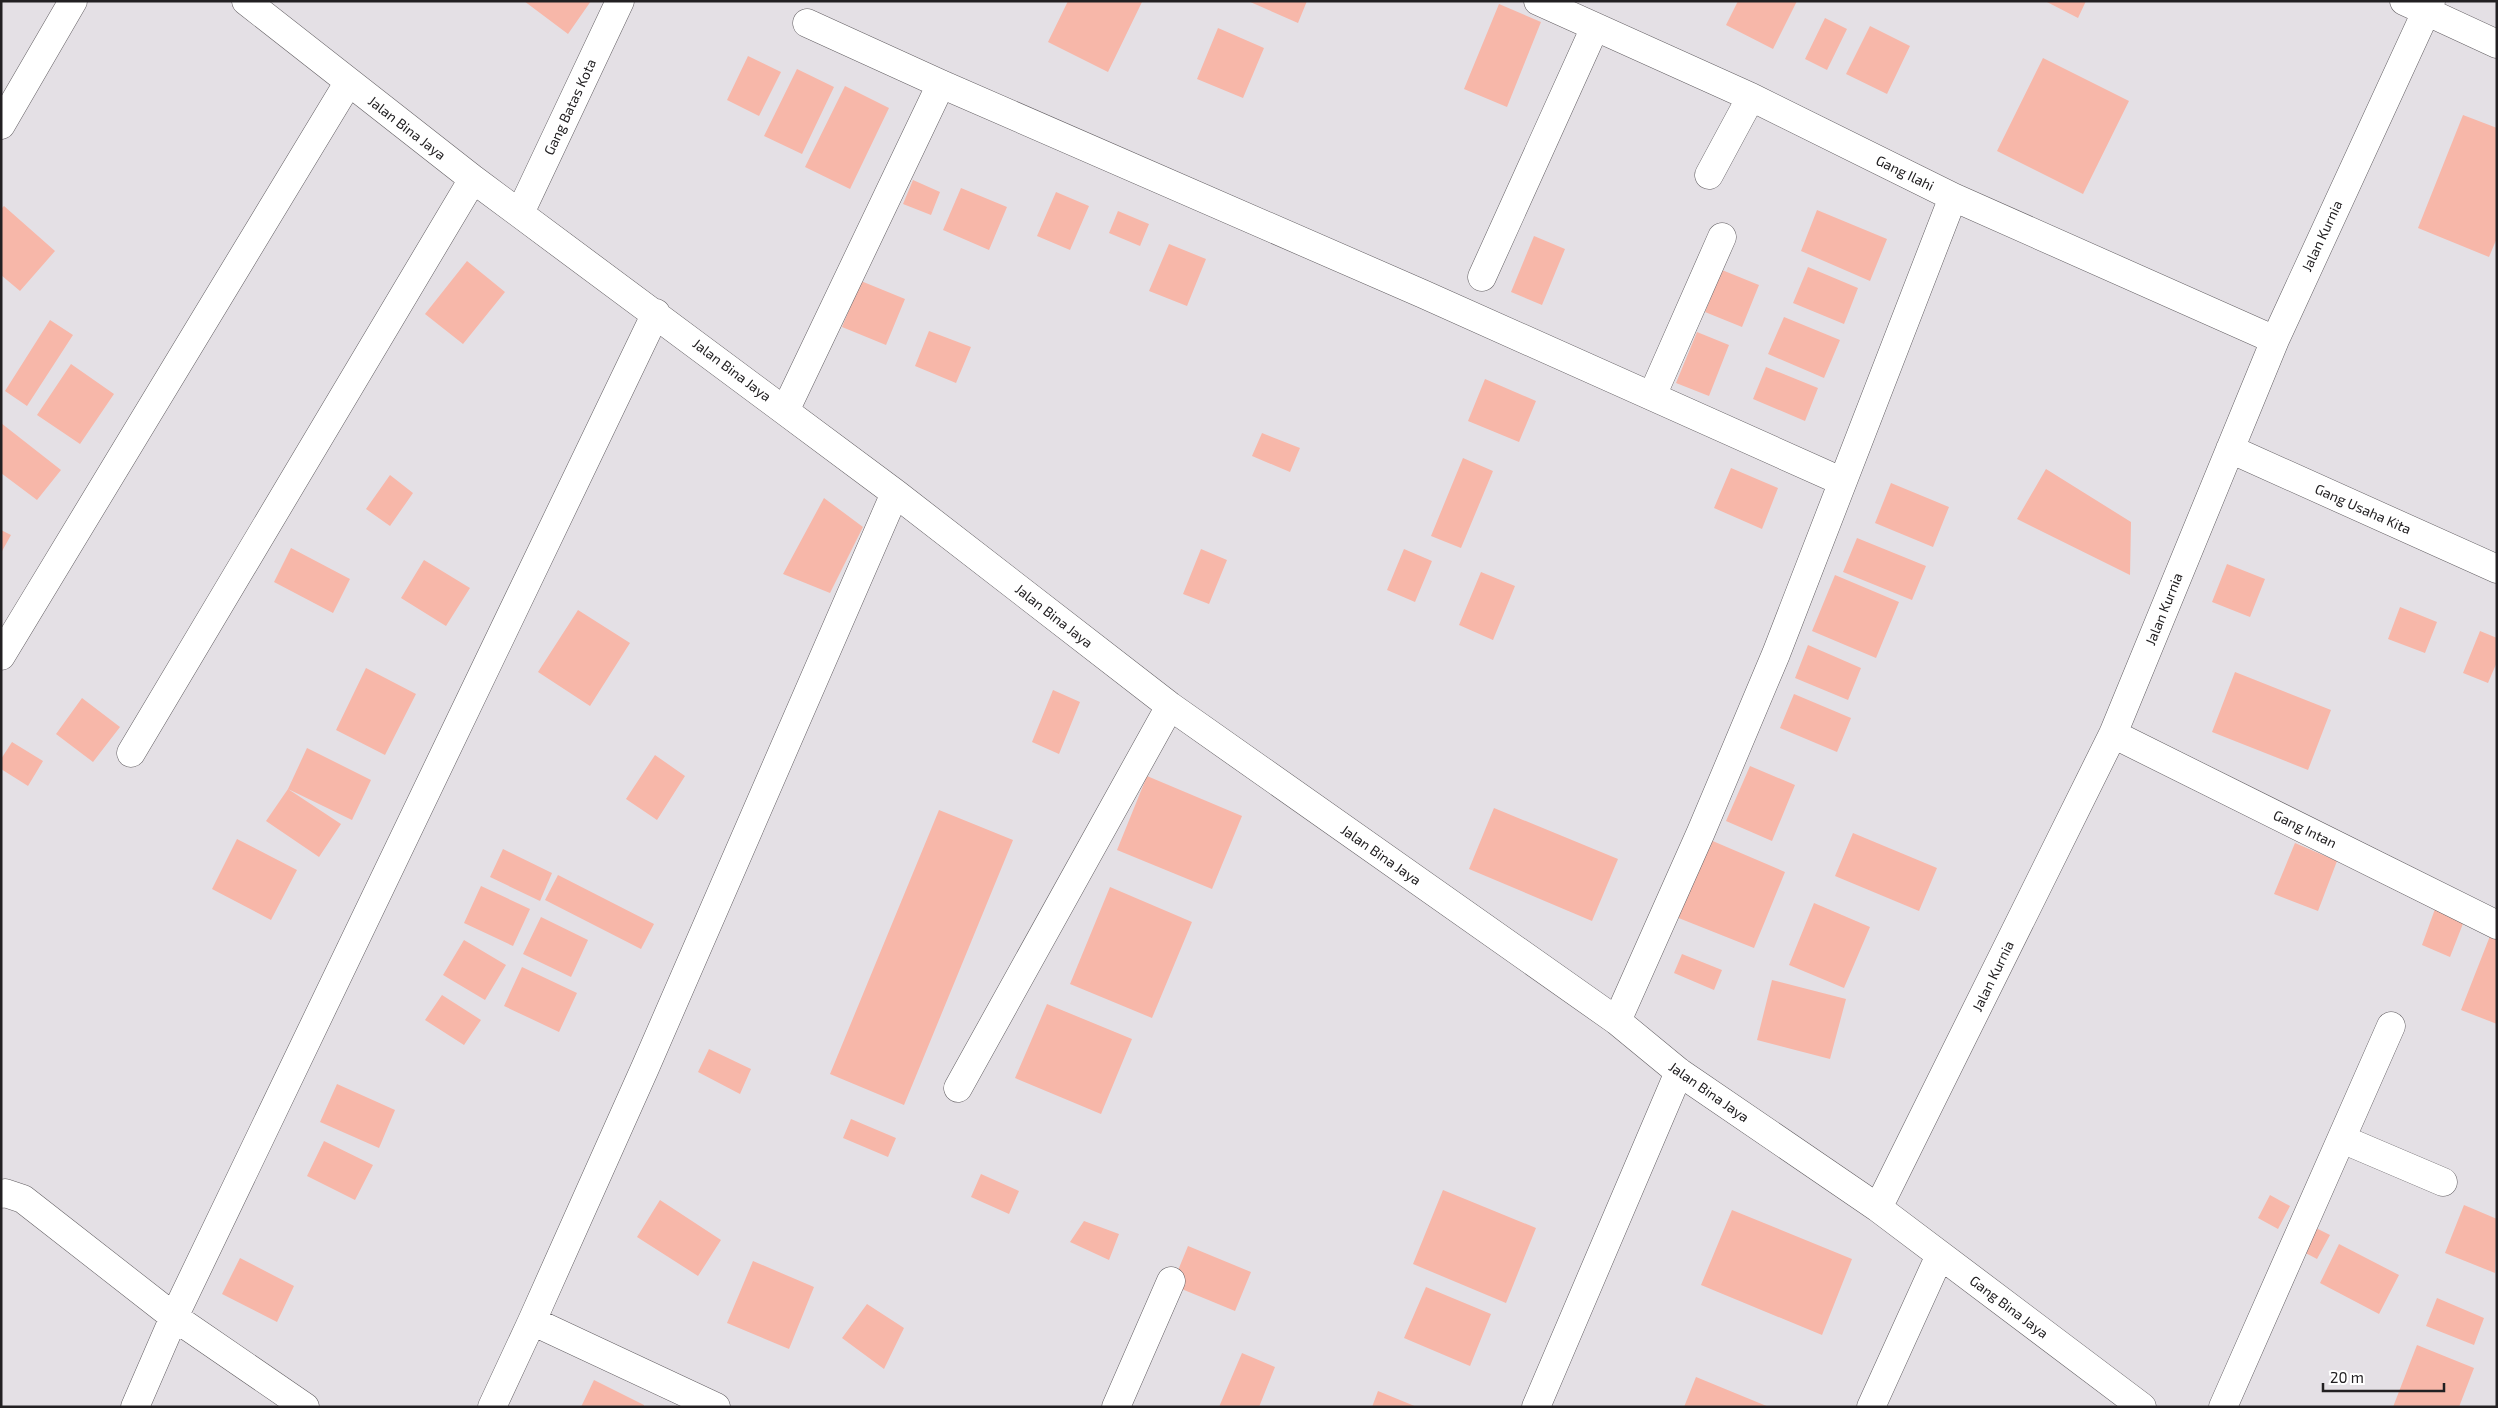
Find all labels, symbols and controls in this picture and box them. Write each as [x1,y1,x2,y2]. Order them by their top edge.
street label: Gang Batas Kota [540,56,599,158]
street label: Jalan Bina Jaya [365,92,450,163]
street label: Gang Ilahi [1873,151,1937,194]
street label: Jalan Kurnia [2298,197,2345,274]
street label: Jalan Bina Jaya [690,335,775,405]
street label: Gang Usaha Kita [2313,480,2414,537]
street label: Jalan Kurnia [2141,570,2186,648]
street label: Jalan Bina Jaya [1012,580,1097,651]
street label: Gang Intan [2271,806,2340,851]
street label: Jalan Bina Jaya [1338,821,1425,888]
street label: Jalan Kurnia [1968,938,2017,1014]
street label: Jalan Bina Jaya [1666,1058,1753,1125]
street label: Gang Bina Jaya [1967,1272,2052,1342]
scale bar [2323,1360,2444,1392]
text: 20 m [2330,1368,2364,1386]

